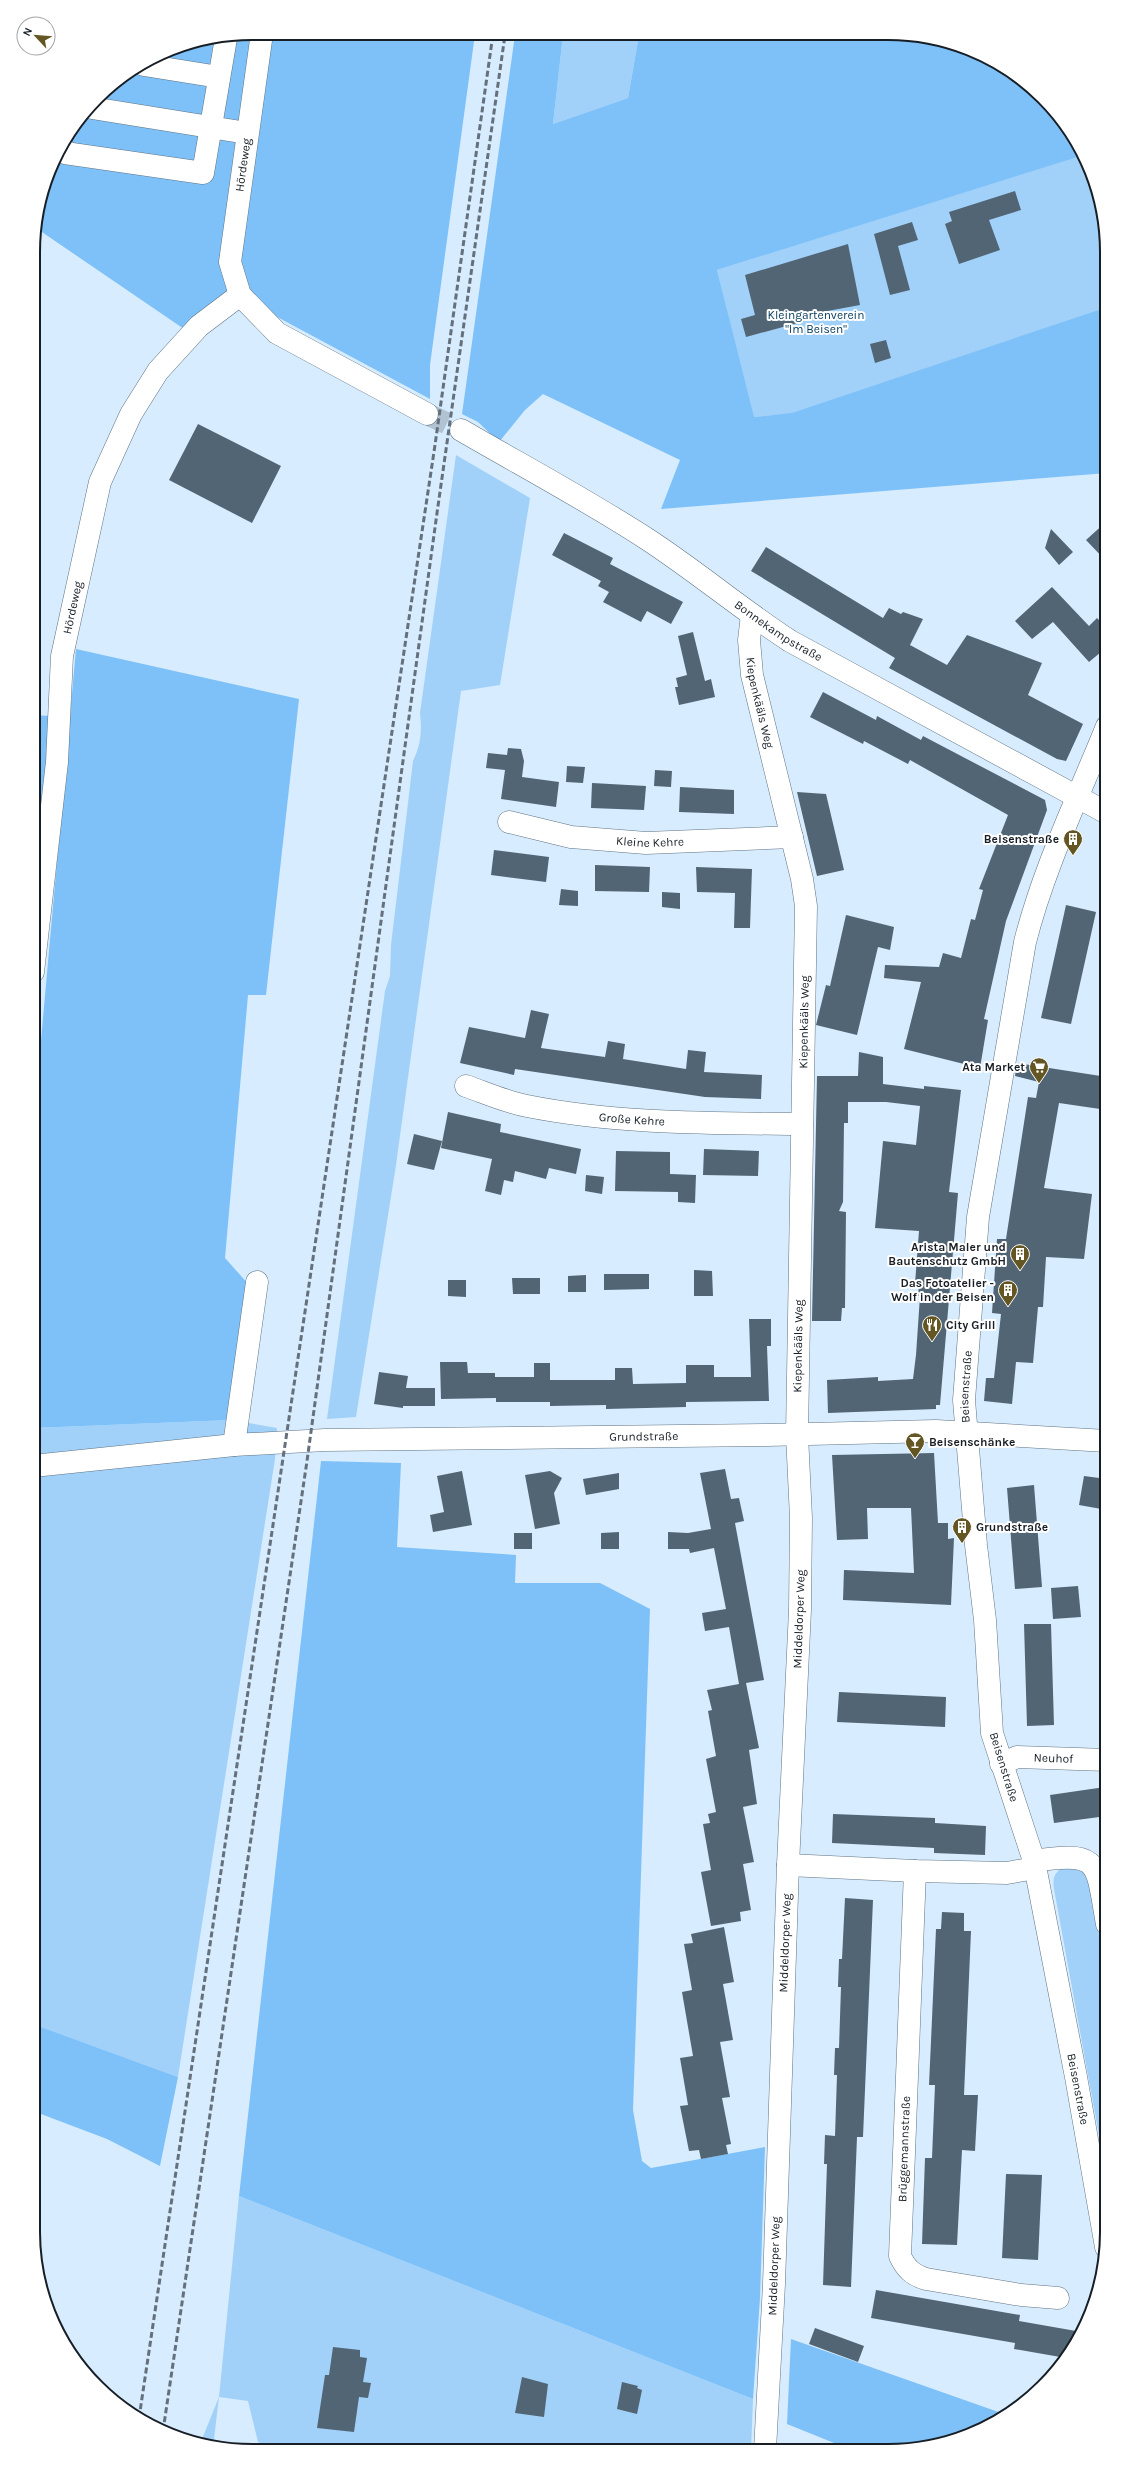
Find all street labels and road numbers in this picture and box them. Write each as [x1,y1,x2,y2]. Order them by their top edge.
street label: Hördeweg [232,137,254,193]
street label: Hördeweg [60,580,85,635]
street label: Bonnekampstraße [732,597,825,664]
street label: Kiepenkääls Weg [743,656,777,750]
street label: Kleine Kehre [616,834,684,850]
street label: Kiepenkääls Weg [796,975,812,1069]
street label: Große Kehre [598,1110,665,1128]
street label: Kiepenkääls Weg [790,1299,806,1393]
street label: Beisenstraße [957,1350,975,1423]
street label: Grundstraße [609,1429,678,1444]
street label: Middeldorper Weg [790,1569,808,1669]
street label: Beisenstraße [987,1730,1021,1804]
street label: Neuhof [1033,1751,1074,1766]
street label: Middeldorper Weg [776,1893,794,1993]
street label: Beisenstraße [1064,2052,1092,2126]
street label: Brüggemannstraße [895,2096,913,2202]
street label: Middeldorper Weg [765,2216,783,2316]

